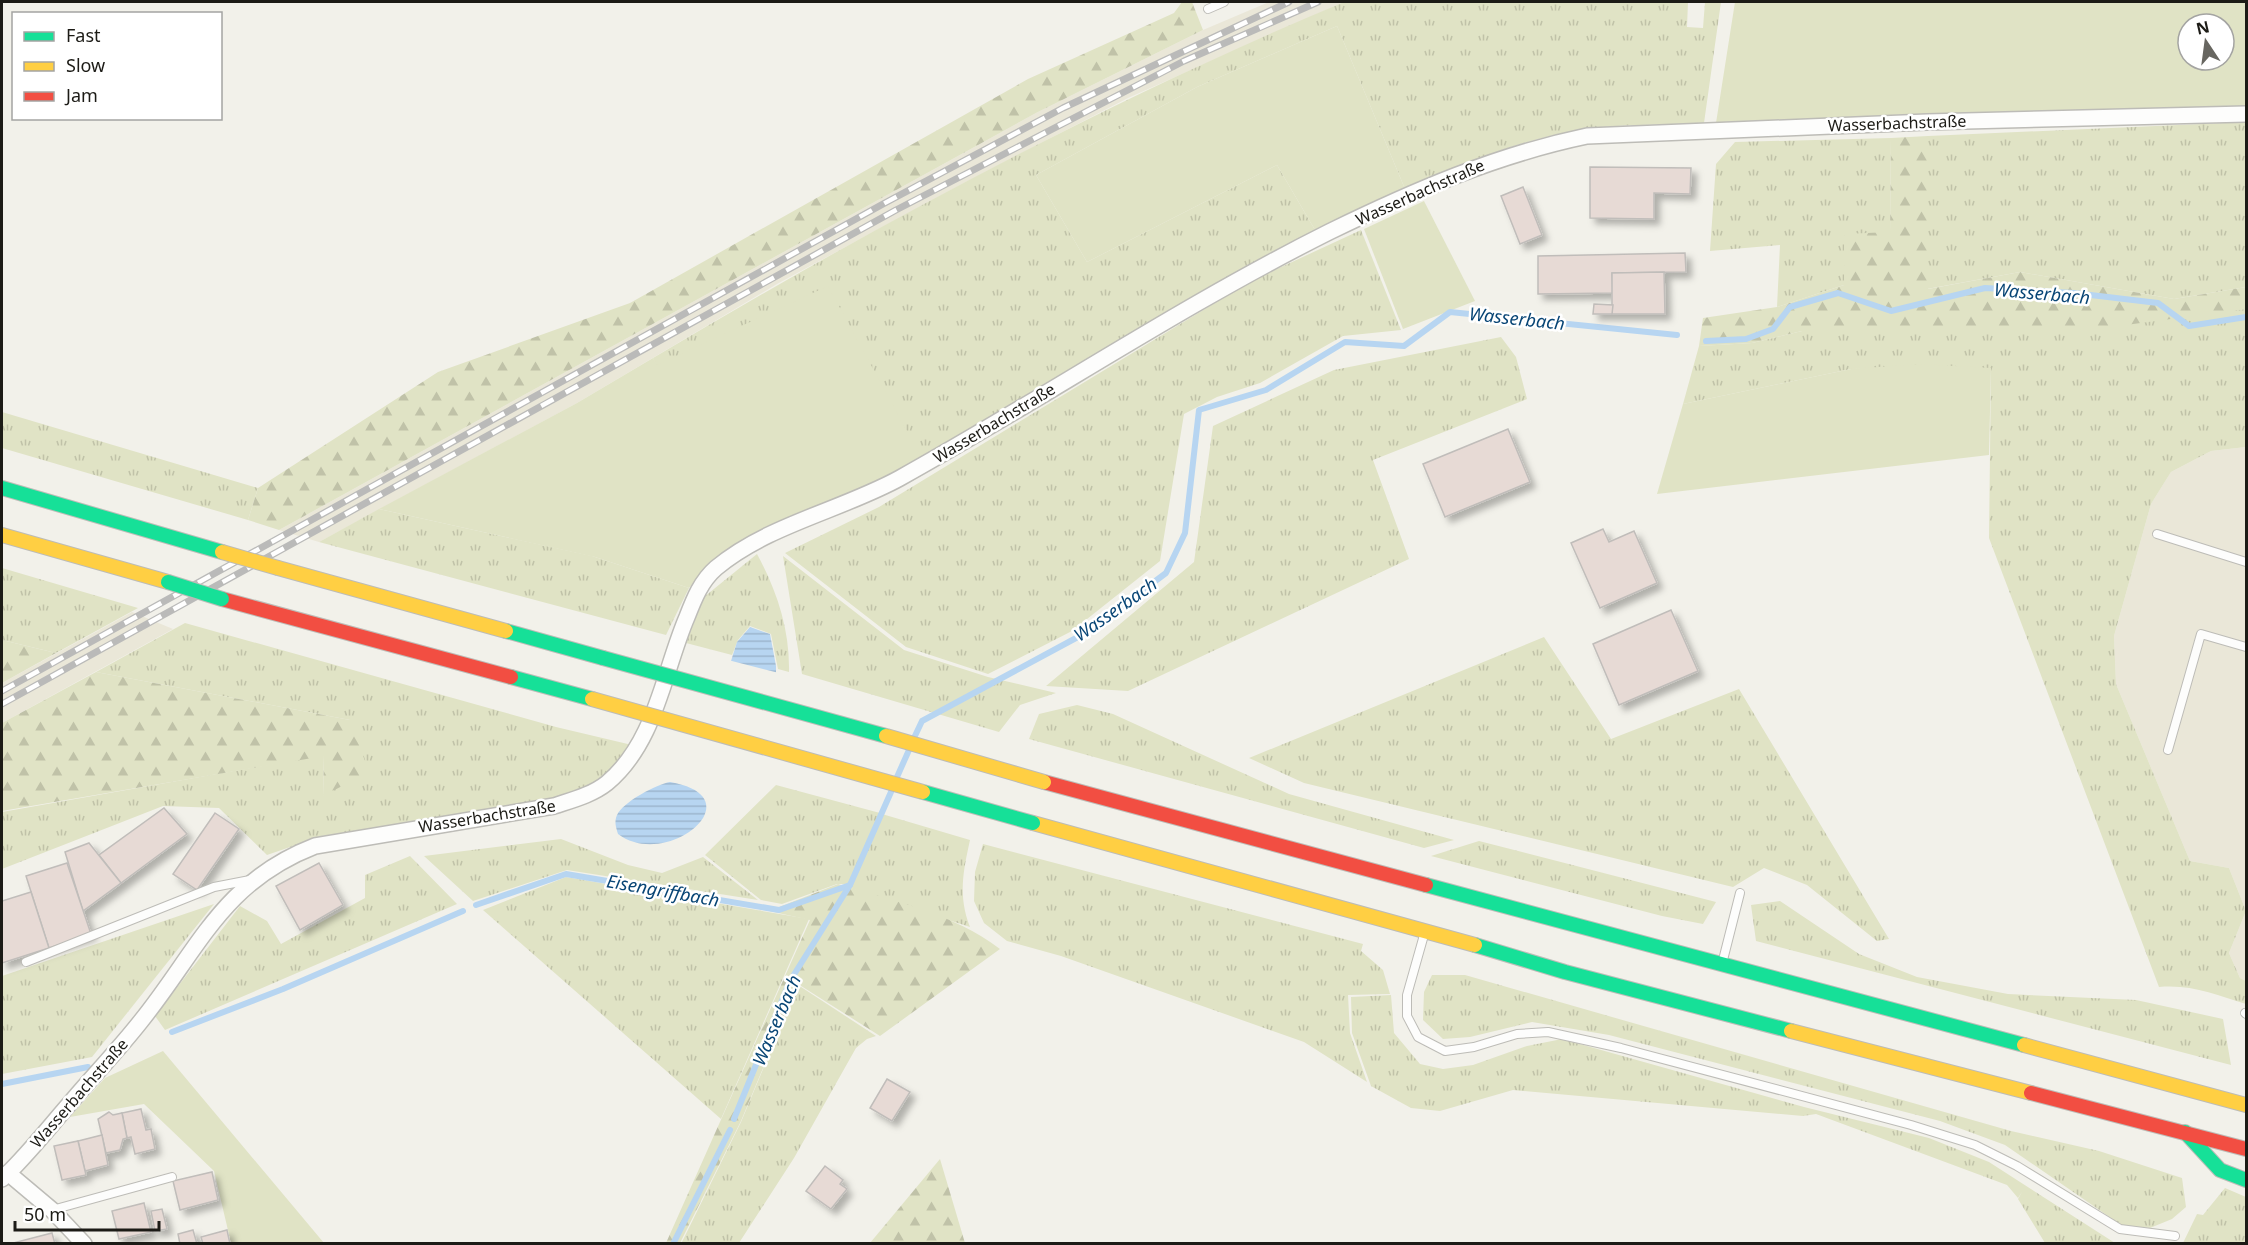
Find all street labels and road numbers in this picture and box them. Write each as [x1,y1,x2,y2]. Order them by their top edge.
street label: Wasserbachstraße [1827,110,1967,136]
street label: Wasserbachstraße [1352,154,1488,230]
street label: Wasserbachstraße [929,378,1059,468]
street label: Wasserbachstraße [417,794,557,838]
street label: Wasserbachstraße [25,1033,133,1153]

